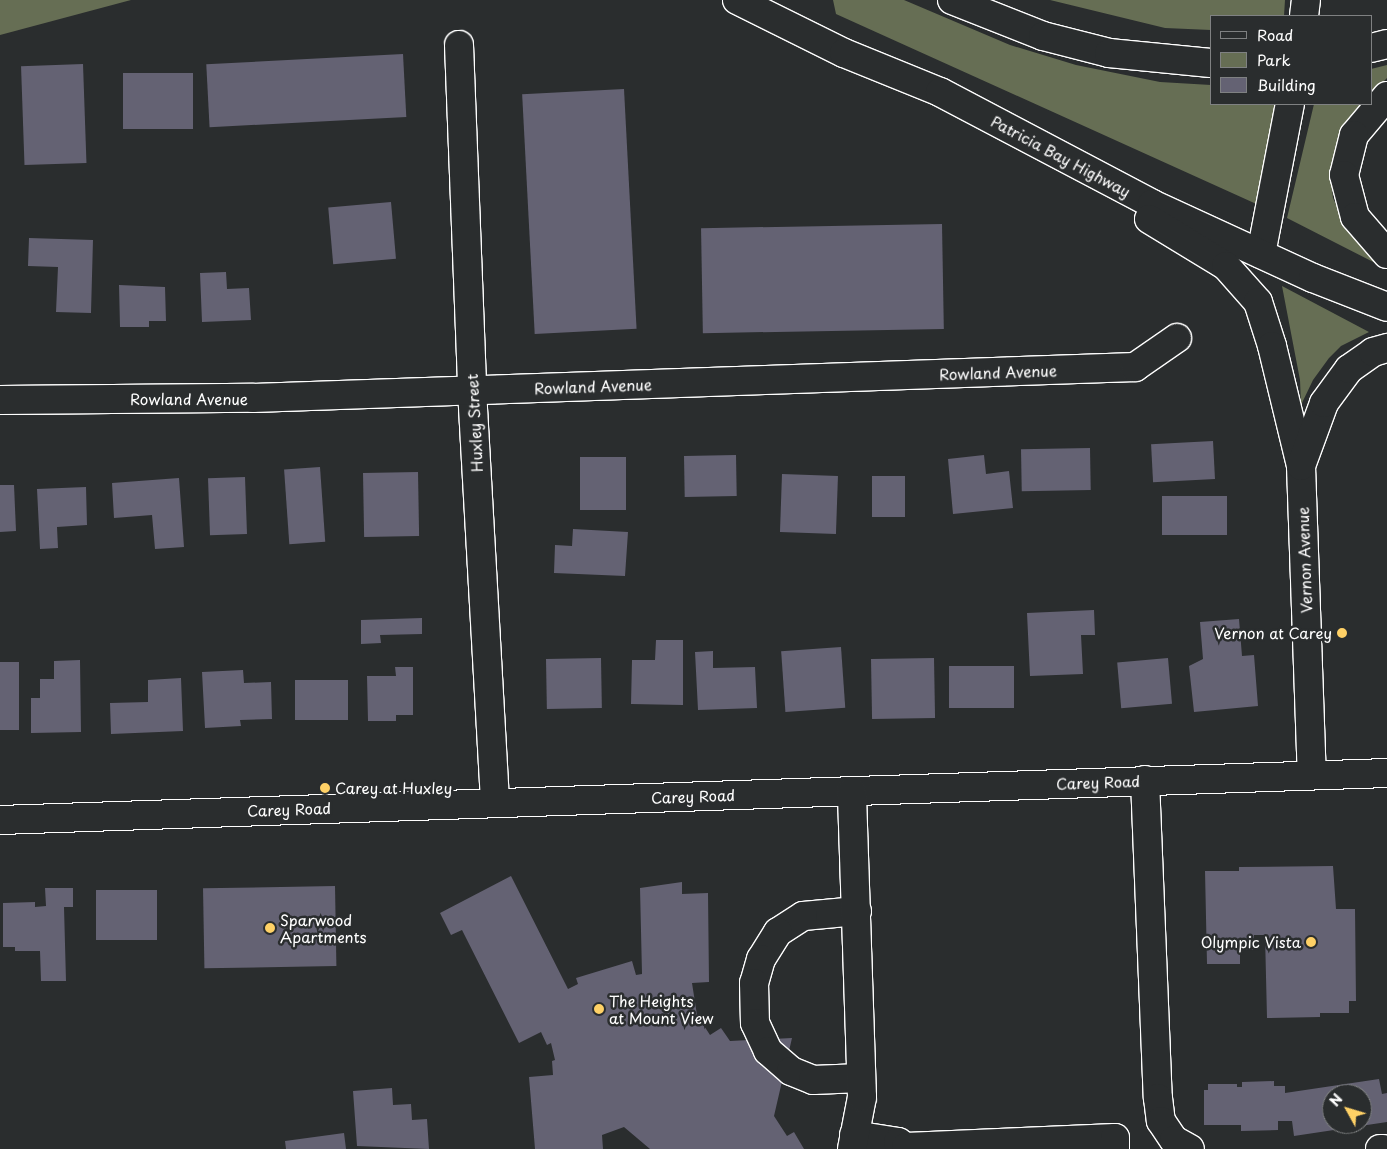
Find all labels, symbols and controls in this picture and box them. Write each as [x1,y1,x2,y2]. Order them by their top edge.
legend [1210,15,1372,105]
text: Road [1257,23,1293,46]
text: Park [1257,48,1291,71]
text: Building [1257,73,1316,96]
street label: Patricia Bay Highway [988,112,1134,200]
street label: Rowland Avenue [939,361,1057,383]
street label: Huxley Street [462,373,486,473]
street label: Rowland Avenue [534,375,652,397]
street label: Rowland Avenue [130,390,248,408]
street label: Vernon Avenue [1293,506,1315,614]
place label: Vernon at Carey [1213,624,1332,642]
marker: Vernon at Carey [1336,627,1348,639]
street label: Carey Road [1055,772,1141,792]
place label: Carey at Huxley [335,779,454,797]
marker: Carey at Huxley [319,782,331,794]
street label: Carey Road [650,786,736,806]
street label: Carey Road [246,799,332,819]
place label: Sparwood Apartments [280,910,367,945]
marker: Sparwood Apartments [264,922,276,934]
place label: Olympic Vista [1201,933,1301,951]
marker: Olympic Vista [1305,936,1317,948]
place label: The Heights at Mount View [609,991,714,1026]
marker: The Heights at Mount View [593,1003,605,1015]
north arrow [1322,1084,1372,1134]
text: N [1324,1089,1347,1111]

